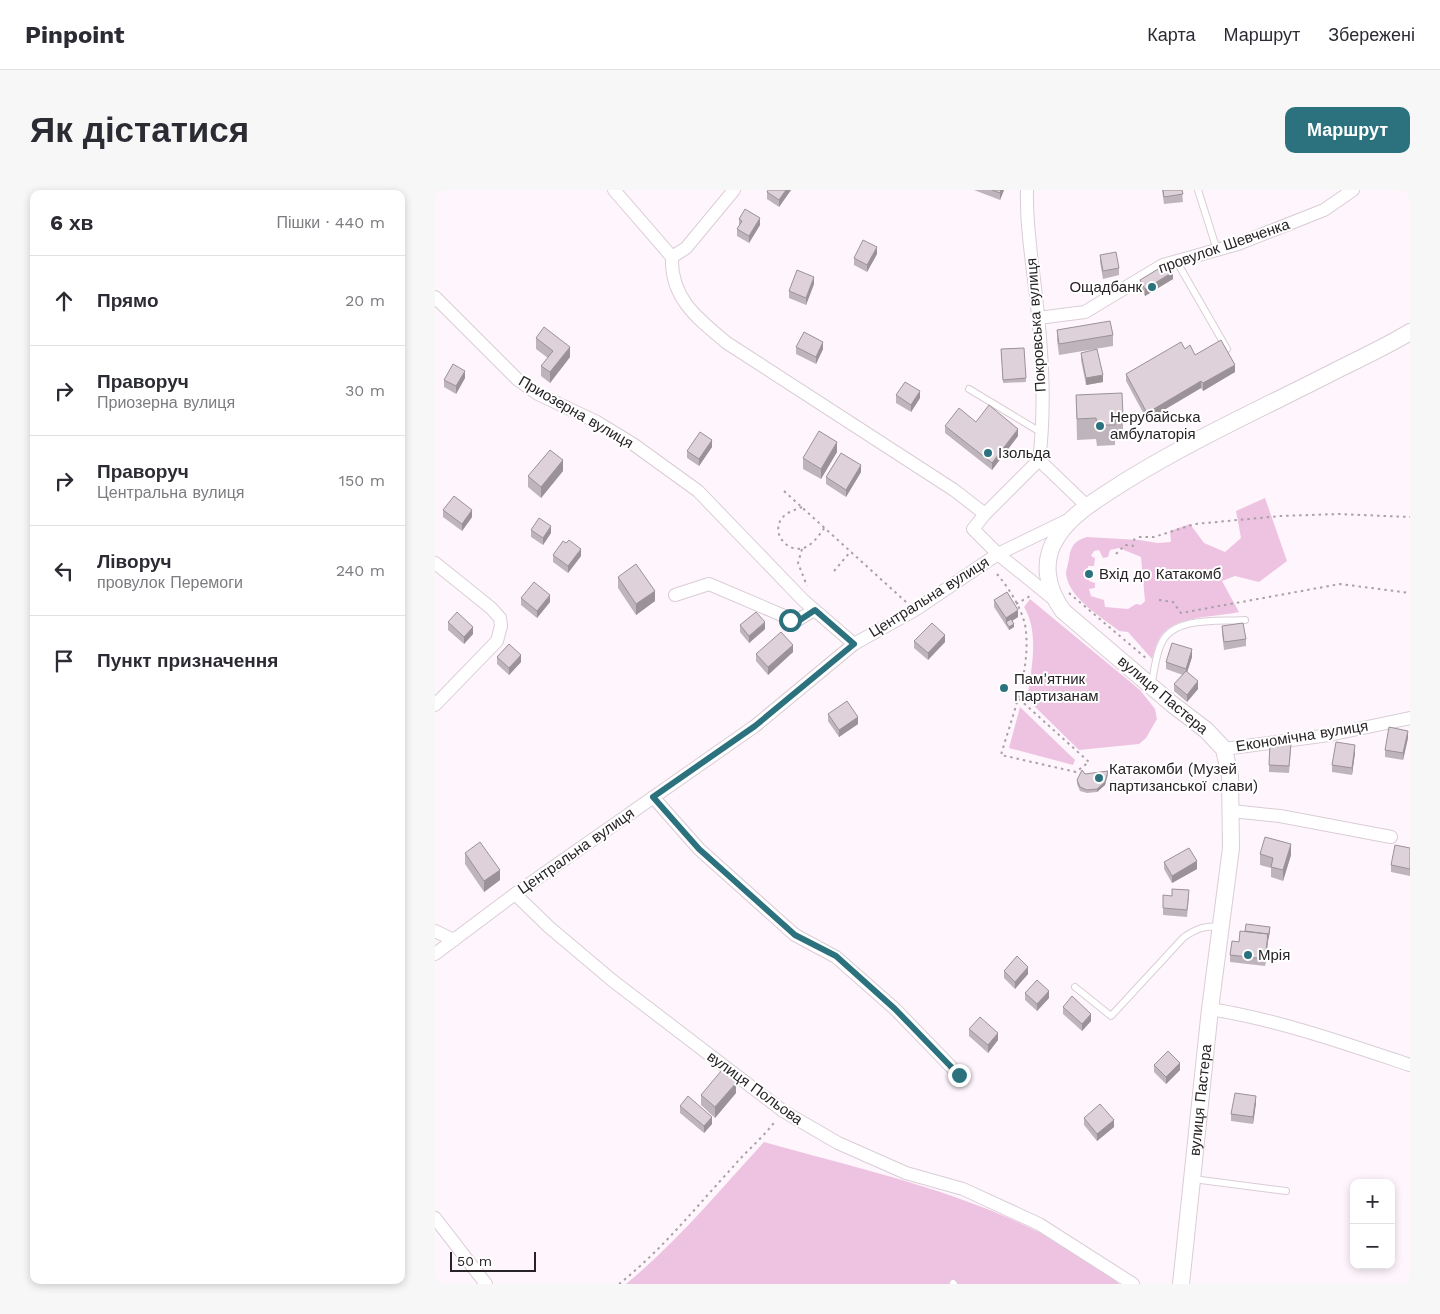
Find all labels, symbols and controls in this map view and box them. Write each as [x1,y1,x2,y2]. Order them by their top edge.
text: Pinpoint [25,21,125,49]
text: Карта [1147,24,1195,45]
text: Маршрут [1223,24,1300,45]
text: Збережені [1328,24,1415,45]
button: Маршрут [1285,107,1410,153]
text: Як дістатися [30,109,249,151]
text: 6 хв [50,210,94,235]
text: Пішки · 440 m [276,213,385,232]
street label: провулок Шевченка [1156,215,1293,277]
street label: Покровська вулиця [1022,257,1050,393]
place label: Ощадбанк [1069,278,1142,296]
marker: Ощадбанк [1146,281,1158,293]
icon: ahead [50,287,78,315]
text: Прямо [97,289,159,312]
text: 20 m [345,291,385,310]
text: Праворуч [97,370,189,393]
street label: Приозерна вулиця [515,372,637,452]
icon: right [50,377,78,405]
text: 30 m [345,381,385,400]
text: Приозерна вулиця [97,393,235,412]
place label: Нерубайська амбулаторія [1110,408,1201,443]
marker: Нерубайська амбулаторія [1094,420,1106,432]
place label: Ізольда [998,444,1051,462]
marker: Ізольда [982,447,994,459]
text: Праворуч [97,460,189,483]
icon: right [50,467,78,495]
text: 150 m [339,471,385,490]
text: Центральна вулиця [97,483,244,502]
text: Ліворуч [97,550,172,573]
street label: Центральна вулиця [866,553,992,641]
icon: left [50,557,78,585]
text: 240 m [336,561,385,580]
place label: Вхід до Катакомб [1099,565,1221,583]
marker: Вхід до Катакомб [1083,568,1095,580]
text: провулок Перемоги [97,573,243,592]
route start [779,609,802,632]
icon: arrive [50,647,78,675]
text: Пункт призначення [97,649,278,672]
street label: вулиця Пастера [1114,652,1212,738]
place label: Пам'ятник Партизанам [1014,670,1099,705]
marker: Пам'ятник Партизанам [998,682,1010,694]
street label: Економічна вулиця [1235,717,1369,755]
place label: Катакомби (Музей партизанської слави) [1109,760,1258,795]
marker: Катакомби (Музей партизанської слави) [1093,772,1105,784]
street label: Центральна вулиця [514,804,638,898]
place label: Мрія [1258,946,1290,964]
marker: Мрія [1242,949,1254,961]
street label: вулиця Пастера [1186,1043,1215,1157]
street label: вулиця Польова [704,1047,807,1129]
route end [948,1064,971,1087]
map controls [1350,1179,1395,1269]
button: + [1350,1179,1395,1224]
button: − [1350,1224,1395,1269]
scale bar [450,1249,536,1272]
text: 50 m [457,1253,492,1269]

